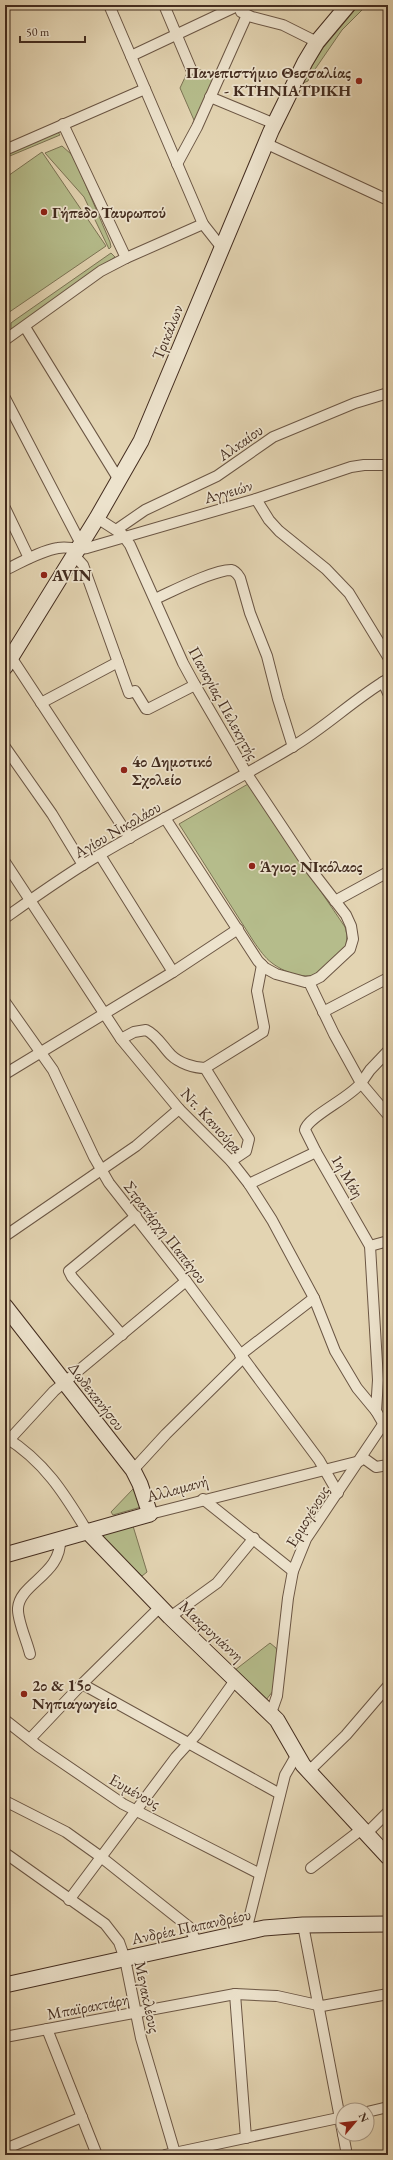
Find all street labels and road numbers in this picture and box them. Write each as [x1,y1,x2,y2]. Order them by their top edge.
street label: Τρικάλων [147,302,188,363]
street label: Αλκαίου [213,419,267,466]
street label: Αγγειών [201,475,255,509]
street label: Παναγίας Πελεκητής [184,643,264,764]
street label: Αγίου Νικολάου [69,796,164,863]
street label: Ντ. Κανιούρα [176,1083,248,1158]
street label: 1η Μάη [326,1151,369,1202]
street label: Στρατάρχη Παπάγου [119,1177,212,1288]
street label: Δωδεκανήσου [63,1358,130,1435]
street label: Αλλαμανή [143,1470,210,1507]
street label: Ερμογένους [281,1481,334,1551]
street label: Μακρυγιάννη [175,1596,248,1667]
street label: Ευμένους [106,1769,164,1814]
street label: Ανδρέα Παπανδρέου [128,1904,253,1950]
street label: Μεγακλέους [130,1959,165,2035]
street label: Μπαϊρακτάρη [45,1988,131,2025]

